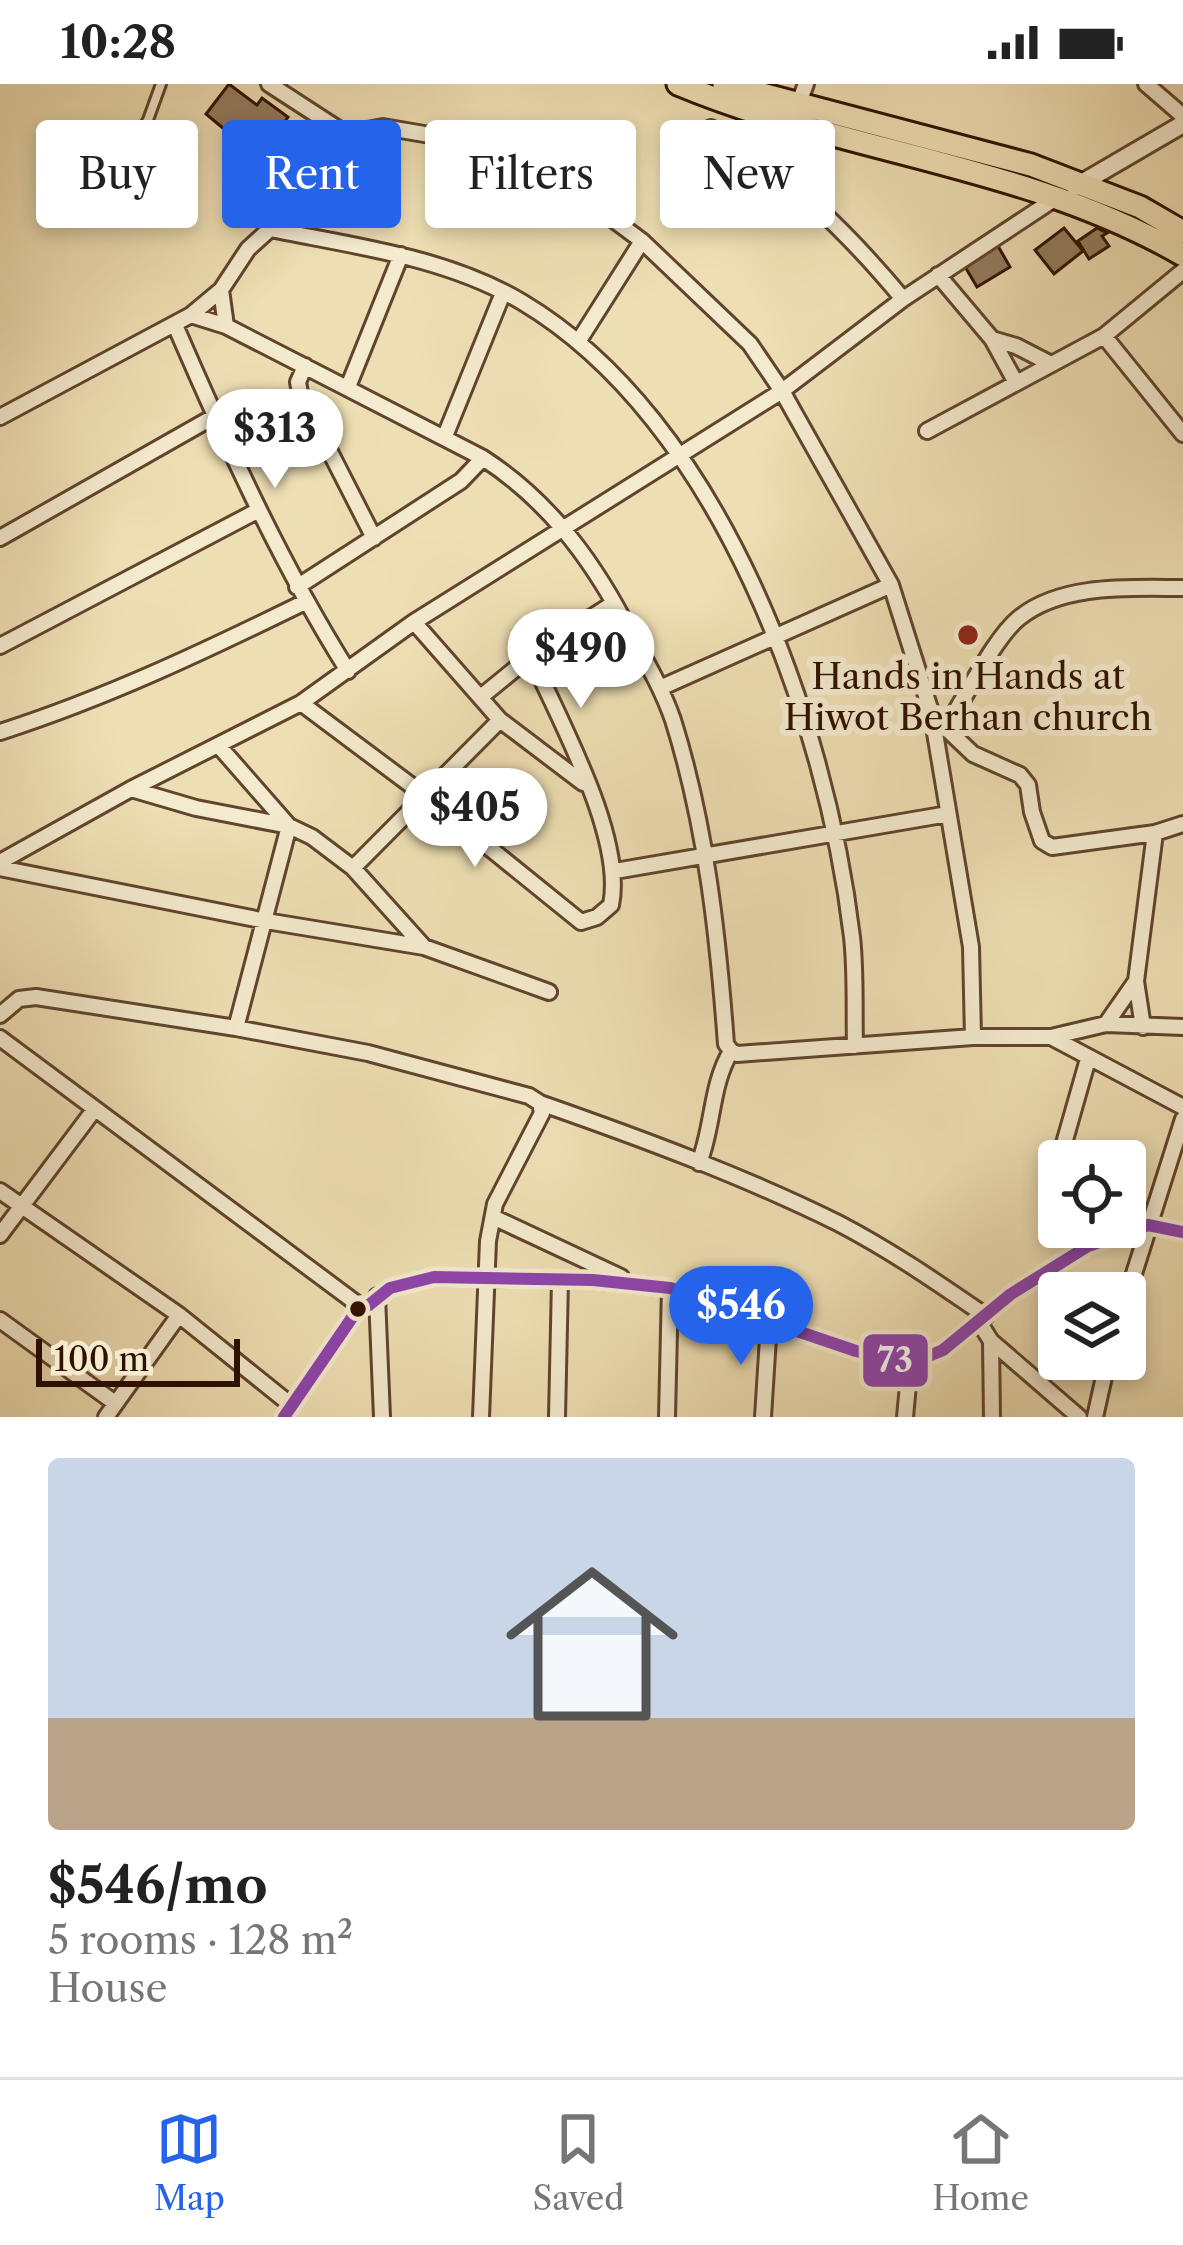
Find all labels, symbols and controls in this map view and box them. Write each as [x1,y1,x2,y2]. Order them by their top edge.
text: 10:28 [60,14,176,70]
chip: Buy [36,120,198,228]
chip: Rent [222,120,401,228]
chip: Filters [425,120,636,228]
chip: New [660,120,835,228]
pin: $313 [204,389,346,491]
text: $313 [233,404,317,452]
pin: $490 [510,609,652,711]
marker: Hands in Hands at Hiwot Berhan church [955,622,981,648]
text: $490 [534,624,628,672]
place label: Hands in Hands at Hiwot Berhan church [784,654,1152,739]
pin: $405 [404,768,546,870]
text: $405 [429,783,521,831]
map controls [1038,1140,1146,1380]
button: locate [1038,1140,1146,1248]
pin: $546 [670,1266,812,1368]
button: layers [1038,1272,1146,1380]
text: $546 [696,1281,786,1329]
unlabelled marker [347,1298,369,1320]
line badge: 73 [861,1332,930,1389]
scale bar [36,1333,240,1386]
text: 100 m [54,1339,149,1380]
text: 73 [877,1340,913,1381]
icon: home [484,1536,700,1752]
text: $546/mo [48,1854,268,1916]
text: 5 rooms · 128 m² [48,1916,353,1964]
text: House [48,1964,167,2012]
tab: Map [154,2106,225,2219]
tab: Saved [533,2106,624,2219]
tab: Home [932,2106,1029,2219]

